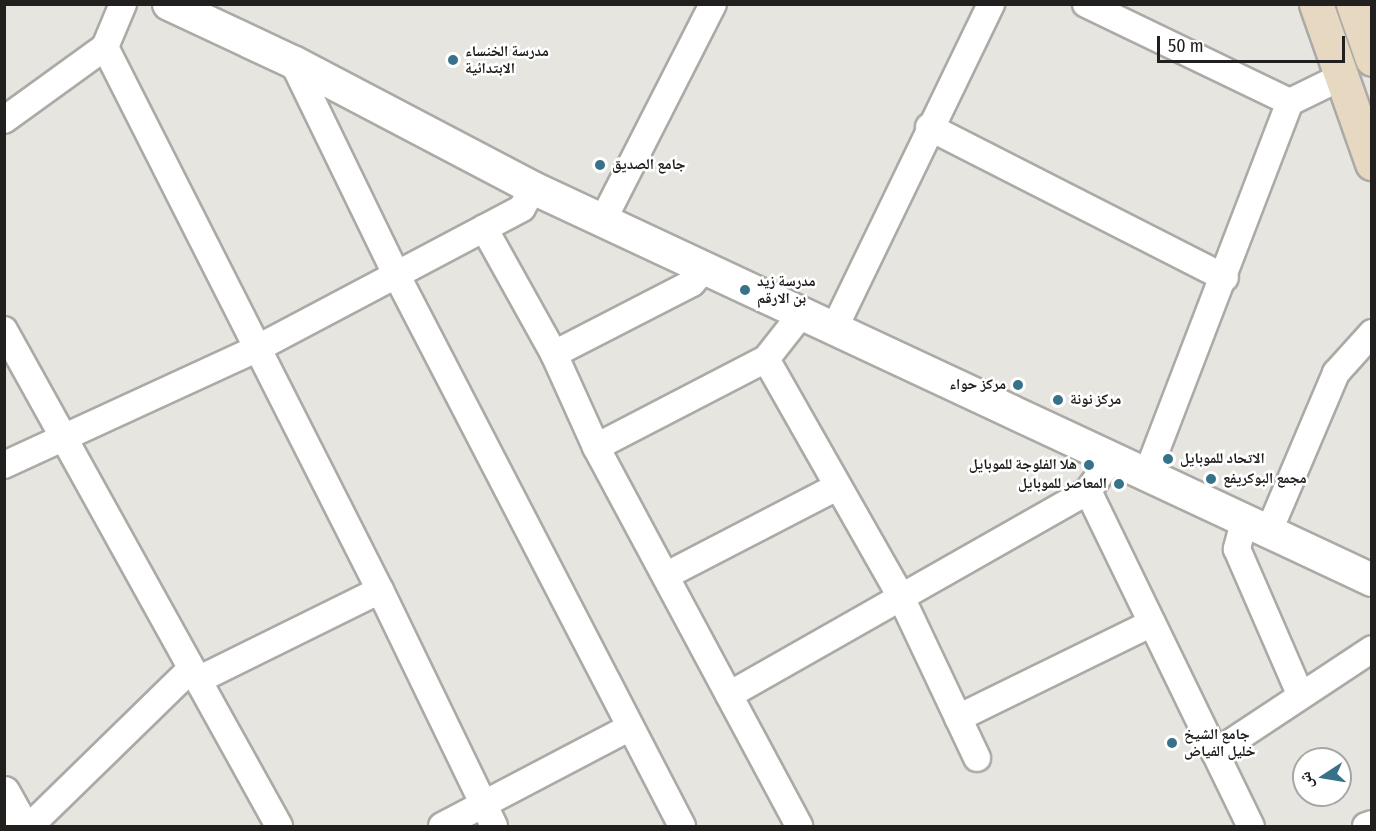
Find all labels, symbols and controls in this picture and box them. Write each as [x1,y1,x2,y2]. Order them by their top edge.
scale bar [1160,24,1348,62]
text: 50 m [1168,35,1204,57]
place label: مدرسة الخنساء الابتدائية [465,42,549,77]
marker: مدرسة الخنساء الابتدائية [446,53,460,67]
place label: جامع الصديق [612,156,686,174]
marker: جامع الصديق [593,158,607,172]
place label: مدرسة زيد بن الارقم [757,272,816,307]
marker: مدرسة زيد بن الارقم [738,283,752,297]
place label: مركز حواء [949,376,1006,394]
marker: مركز حواء [1011,378,1025,392]
place label: مركز نونة [1070,391,1121,409]
marker: مركز نونة [1051,393,1065,407]
place label: الاتحاد للموبايل [1180,450,1265,468]
marker: الاتحاد للموبايل [1161,452,1175,466]
place label: هلا الفلوجة للموبايل [969,456,1077,474]
marker: هلا الفلوجة للموبايل [1082,458,1096,472]
place label: مجمع البوكريفع [1223,470,1307,488]
marker: مجمع البوكريفع [1204,472,1218,486]
place label: المعاصر للموبايل [1018,475,1107,493]
marker: المعاصر للموبايل [1112,477,1126,491]
place label: جامع الشيخ خليل الفياض [1184,725,1256,760]
marker: جامع الشيخ خليل الفياض [1165,736,1179,750]
north arrow [1292,747,1352,807]
text: ش [1295,770,1317,791]

